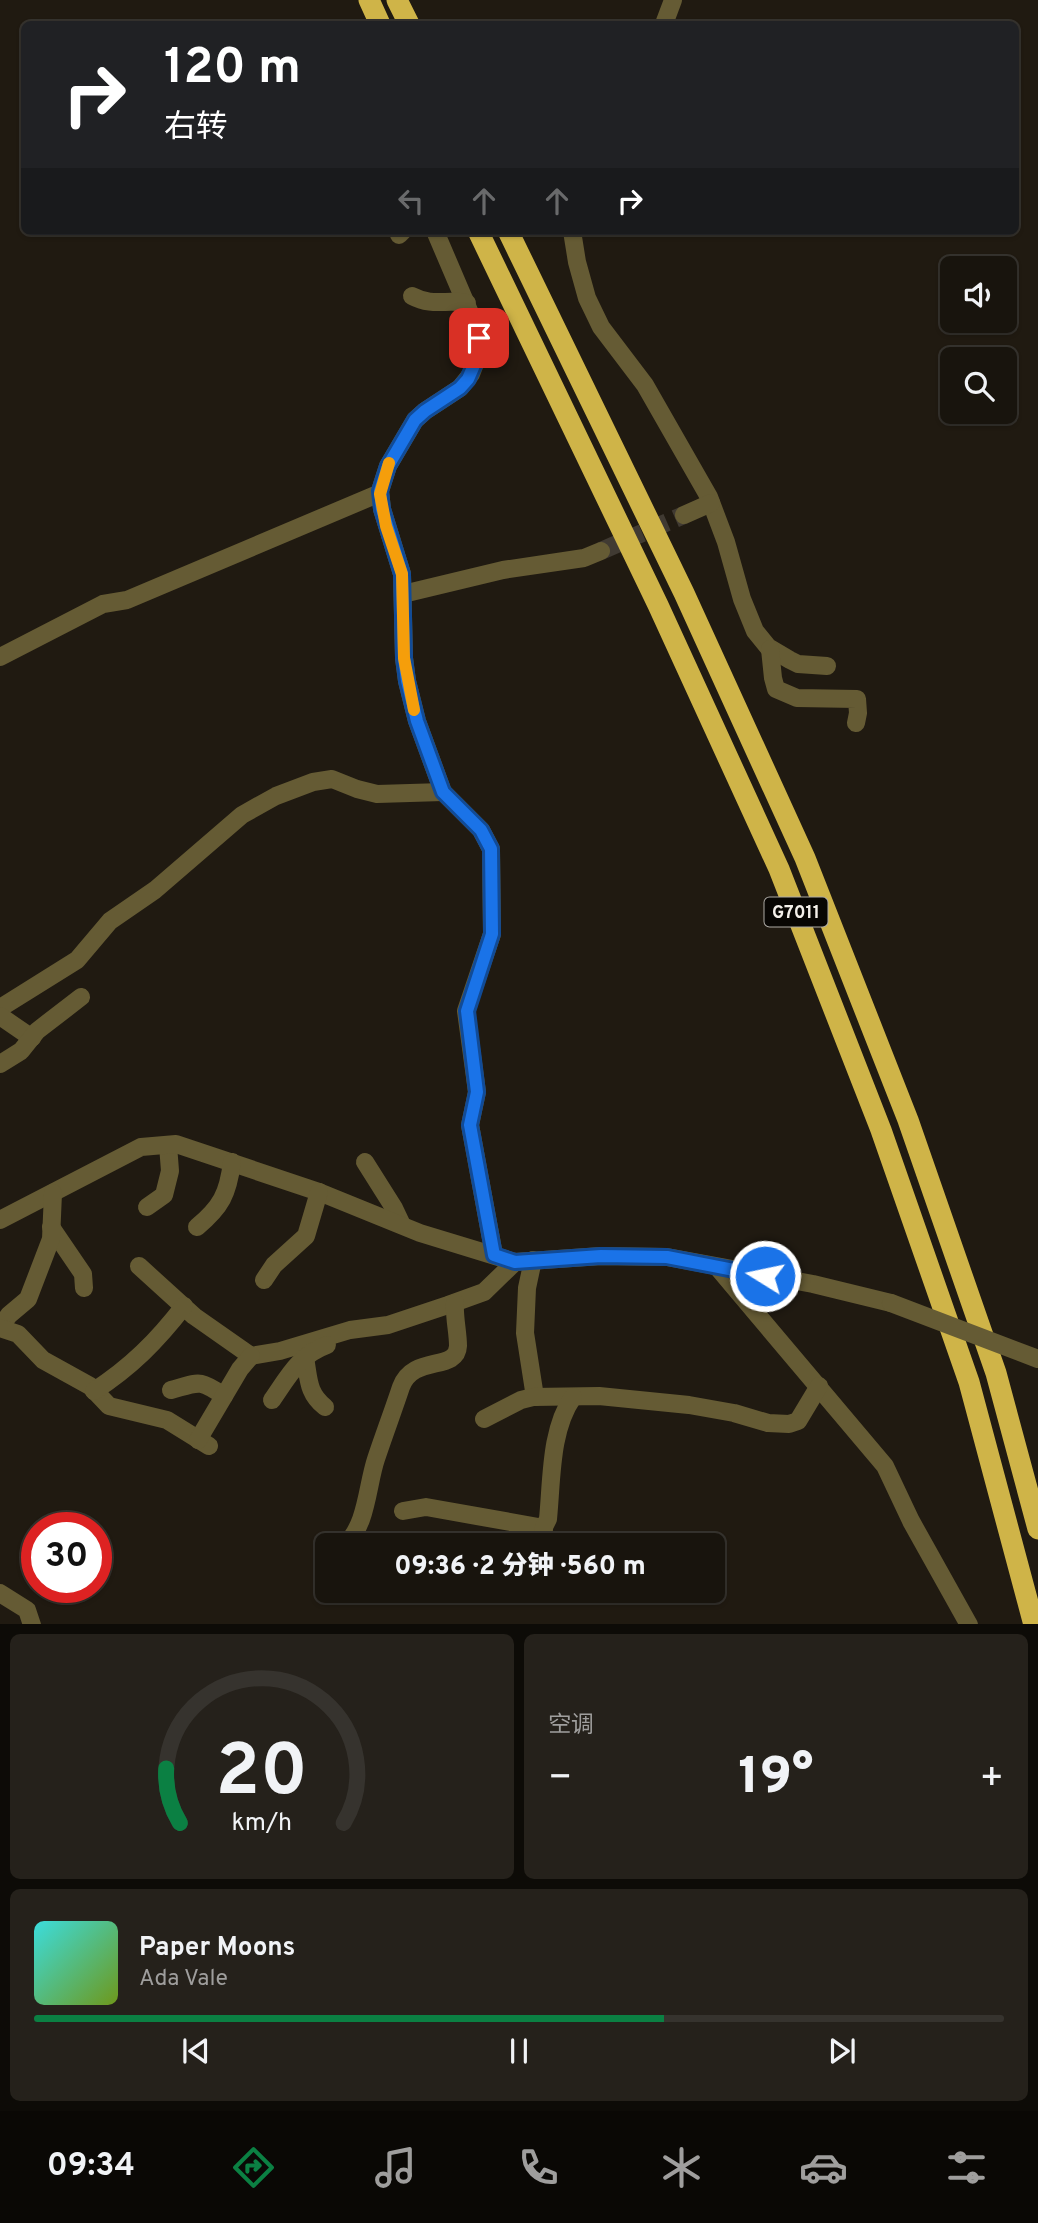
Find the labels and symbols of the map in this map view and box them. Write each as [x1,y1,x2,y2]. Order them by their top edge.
pin [449,308,509,368]
road number: G7011 [764,897,828,926]
position arrow [728,1239,802,1313]
speed limit sign: 30 [21,1512,112,1603]

